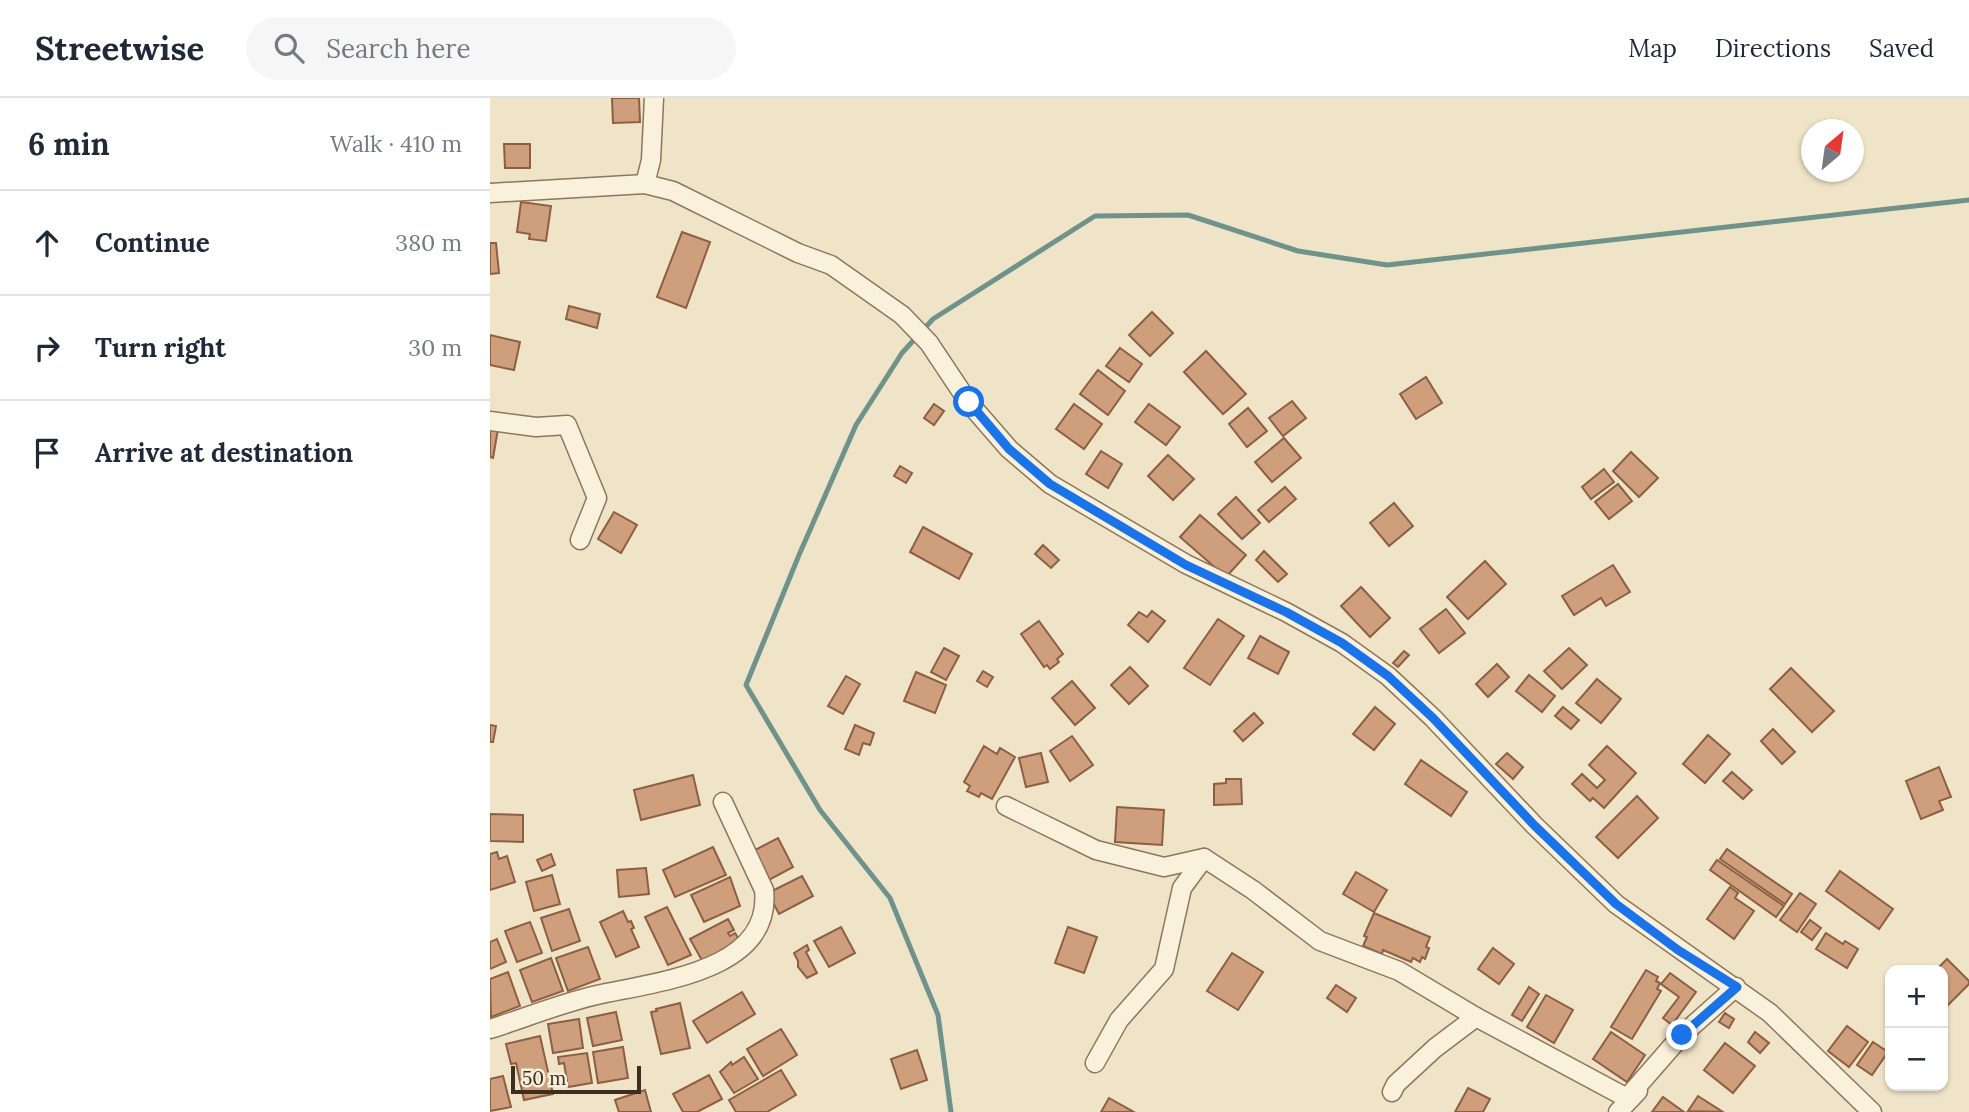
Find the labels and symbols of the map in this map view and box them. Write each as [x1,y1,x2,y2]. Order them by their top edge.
north arrow [1801,119,1864,182]
route start [953,386,984,417]
route end [1666,1019,1697,1050]
scale bar [511,1063,640,1095]

